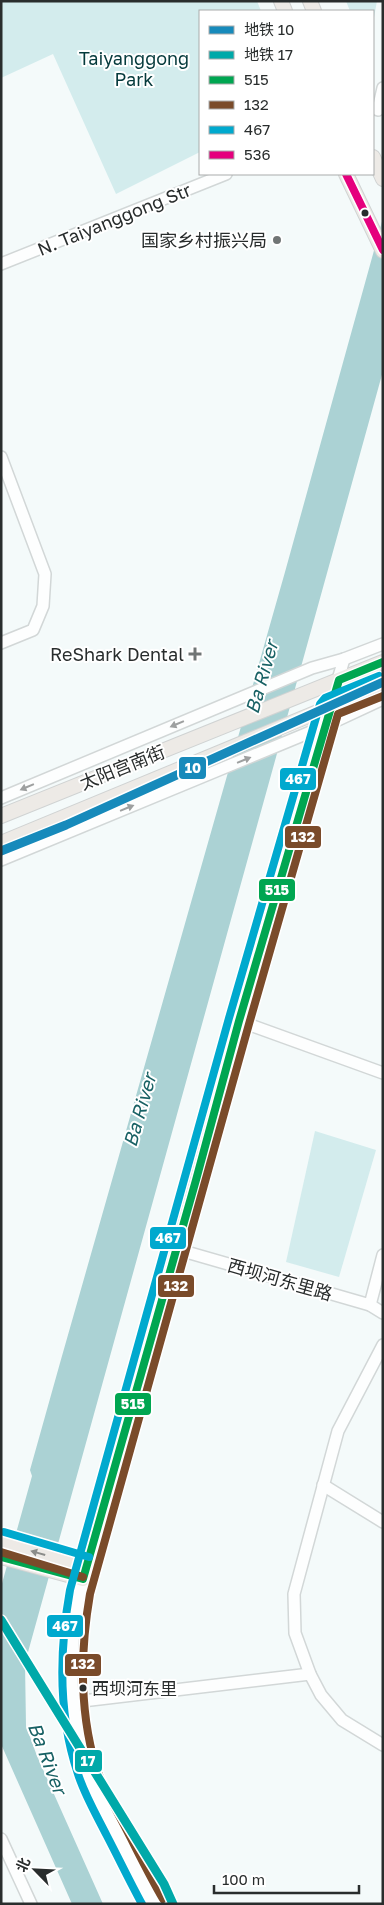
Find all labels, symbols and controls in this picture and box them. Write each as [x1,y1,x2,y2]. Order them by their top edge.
legend [199,10,374,175]
text: 地铁 10 [244,20,294,38]
text: 地铁 17 [244,45,293,63]
park label: Taiyanggong Park [79,47,189,90]
text: 515 [244,70,269,88]
text: 132 [244,95,269,113]
text: 467 [244,120,270,138]
text: 536 [244,145,271,163]
street label: N. Taiyanggong Str [34,178,194,260]
unlabelled marker [360,208,370,218]
place label: 国家乡村振兴局 [141,229,267,251]
marker: 国家乡村振兴局 [271,234,283,246]
water label: Ba River [240,635,283,716]
place label: ReShark Dental [50,643,184,665]
marker: ReShark Dental [188,647,202,661]
one-way arrow [170,721,185,729]
street label: 太阳宫南街 [76,740,168,794]
line badge: 10 [178,756,207,780]
one-way arrow [236,756,251,764]
text: 10 [185,759,201,776]
line badge: 467 [279,767,317,791]
text: 467 [285,770,311,787]
one-way arrow [20,783,34,791]
one-way arrow [120,804,134,812]
line badge: 132 [284,825,322,849]
text: 132 [291,828,316,845]
line badge: 515 [258,878,296,902]
text: 515 [265,881,290,898]
water label: Ba River [118,1068,161,1149]
line badge: 467 [149,1226,187,1250]
text: 467 [155,1229,181,1246]
street label: 西坝河东里路 [225,1254,335,1304]
line badge: 132 [157,1274,195,1298]
text: 132 [164,1277,189,1294]
line badge: 515 [114,1392,152,1416]
text: 515 [121,1395,146,1412]
one-way arrow [30,1549,45,1557]
line badge: 467 [46,1614,84,1638]
text: 467 [52,1617,78,1634]
line badge: 132 [64,1653,102,1677]
text: 132 [71,1655,96,1672]
place label: 西坝河东里 [92,1678,177,1699]
marker: 西坝河东里 [78,1683,88,1693]
water label: Ba River [24,1719,73,1800]
line badge: 17 [74,1749,103,1773]
text: 17 [81,1752,96,1769]
north arrow [10,1845,60,1895]
text: 北 [12,1855,33,1874]
scale bar [214,1862,359,1894]
text: 100 m [222,1870,265,1888]

